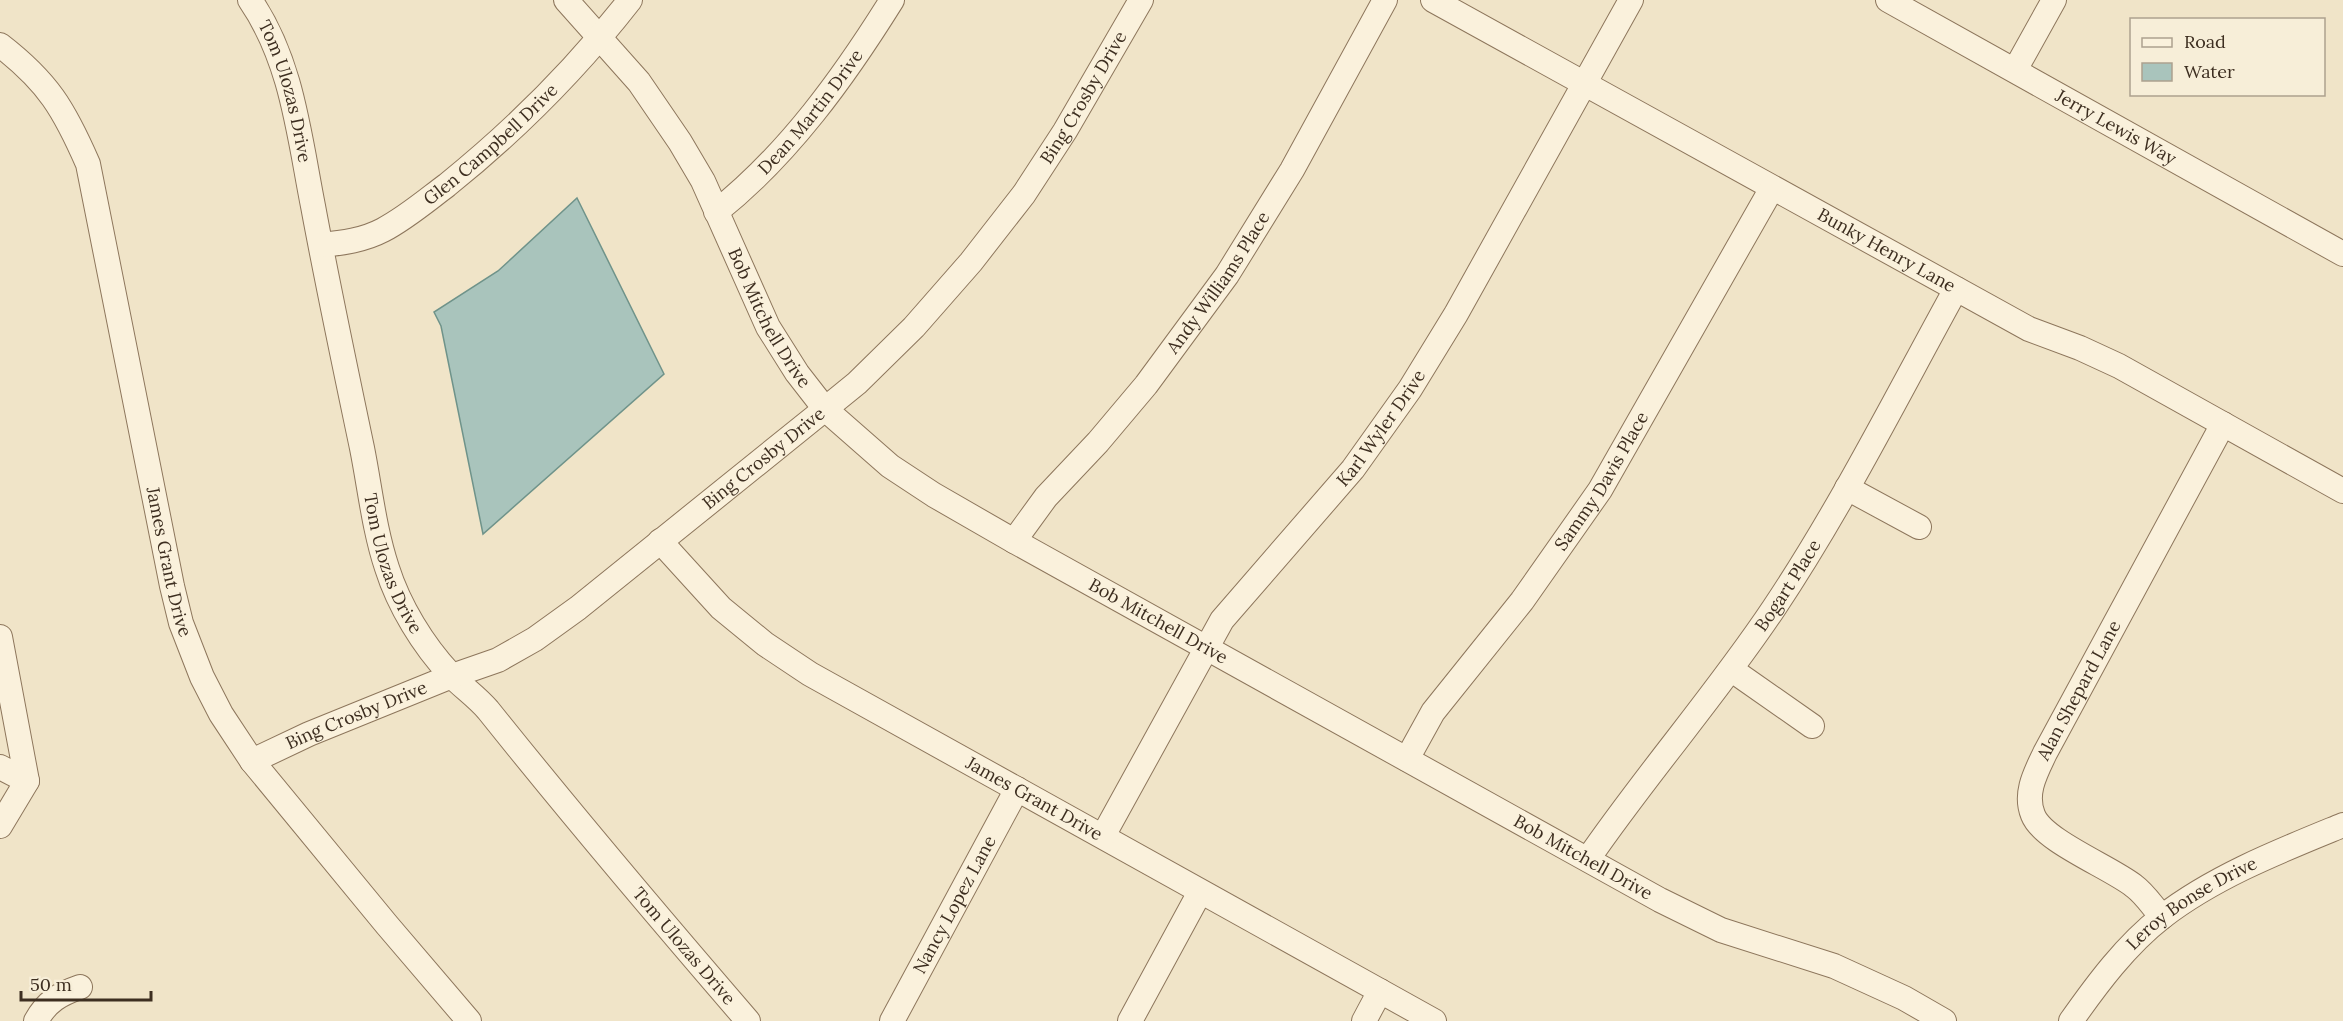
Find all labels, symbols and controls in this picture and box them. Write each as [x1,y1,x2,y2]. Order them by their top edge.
street label: Tom Ulozas Drive [253,16,317,165]
legend [2130,18,2325,96]
street label: Bing Crosby Drive [1035,27,1132,168]
text: Road [2184,30,2226,53]
street label: Dean Martin Drive [753,45,868,179]
text: Water [2184,60,2235,83]
street label: Glen Campbell Drive [419,78,563,210]
street label: Jerry Lewis Way [2051,83,2181,170]
street label: Bunky Henry Lane [1814,203,1960,297]
street label: Andy Williams Place [1160,207,1275,359]
street label: Bob Mitchell Drive [723,244,816,392]
street label: Karl Wyler Drive [1331,365,1430,491]
street label: Bing Crosby Drive [697,402,829,514]
street label: Sammy Davis Place [1549,407,1653,555]
street label: James Grant Drive [141,484,197,640]
street label: Tom Ulozas Drive [359,491,428,638]
street label: Bogart Place [1750,535,1826,636]
street label: Bob Mitchell Drive [1085,573,1232,669]
street label: Alan Shepard Lane [2031,616,2126,765]
street label: Bing Crosby Drive [282,675,430,754]
street label: James Grant Drive [961,751,1107,846]
street label: Bob Mitchell Drive [1510,809,1657,905]
street label: Nancy Lopez Lane [908,831,1001,978]
street label: Leroy Bonse Drive [2121,851,2261,954]
street label: Tom Ulozas Drive [628,882,741,1010]
scale bar [21,964,152,1002]
text: 50 m [30,973,72,996]

